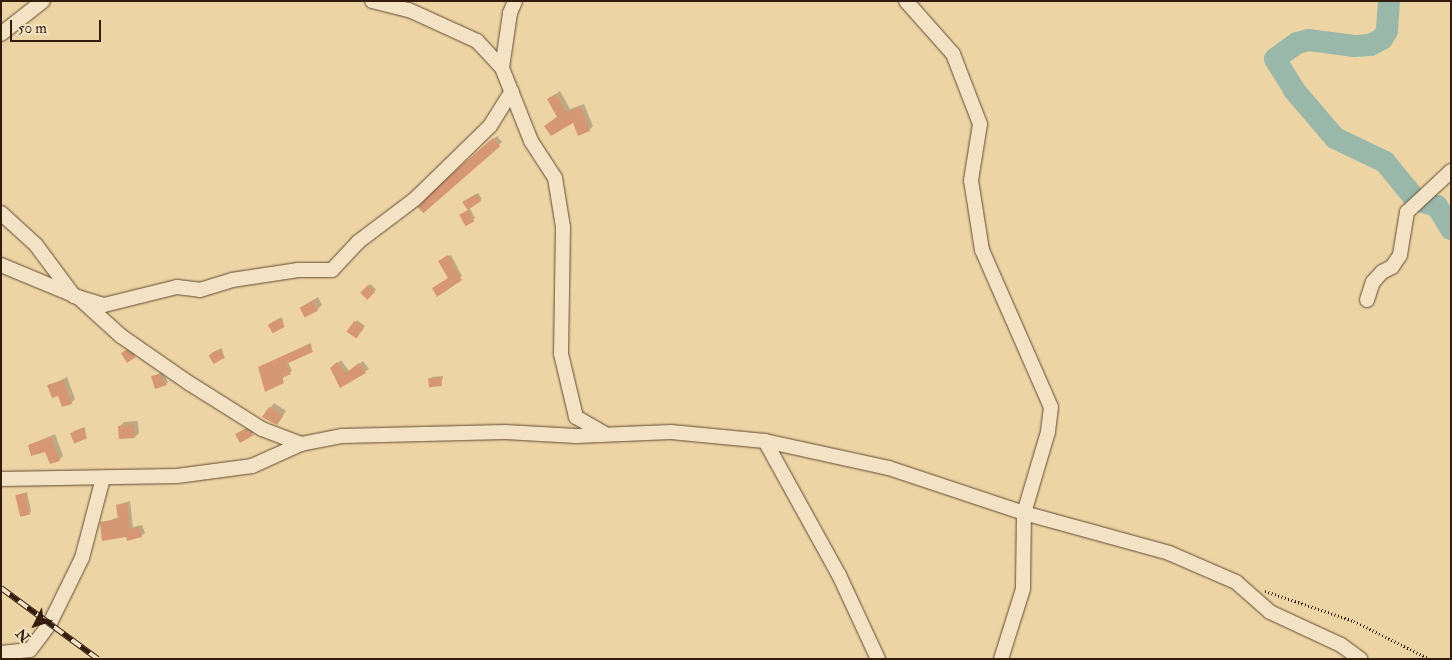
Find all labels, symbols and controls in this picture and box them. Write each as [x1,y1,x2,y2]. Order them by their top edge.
scale bar [12,10,104,42]
text: 50 m [18,19,47,38]
north arrow [10,600,60,650]
text: N [13,625,34,645]

